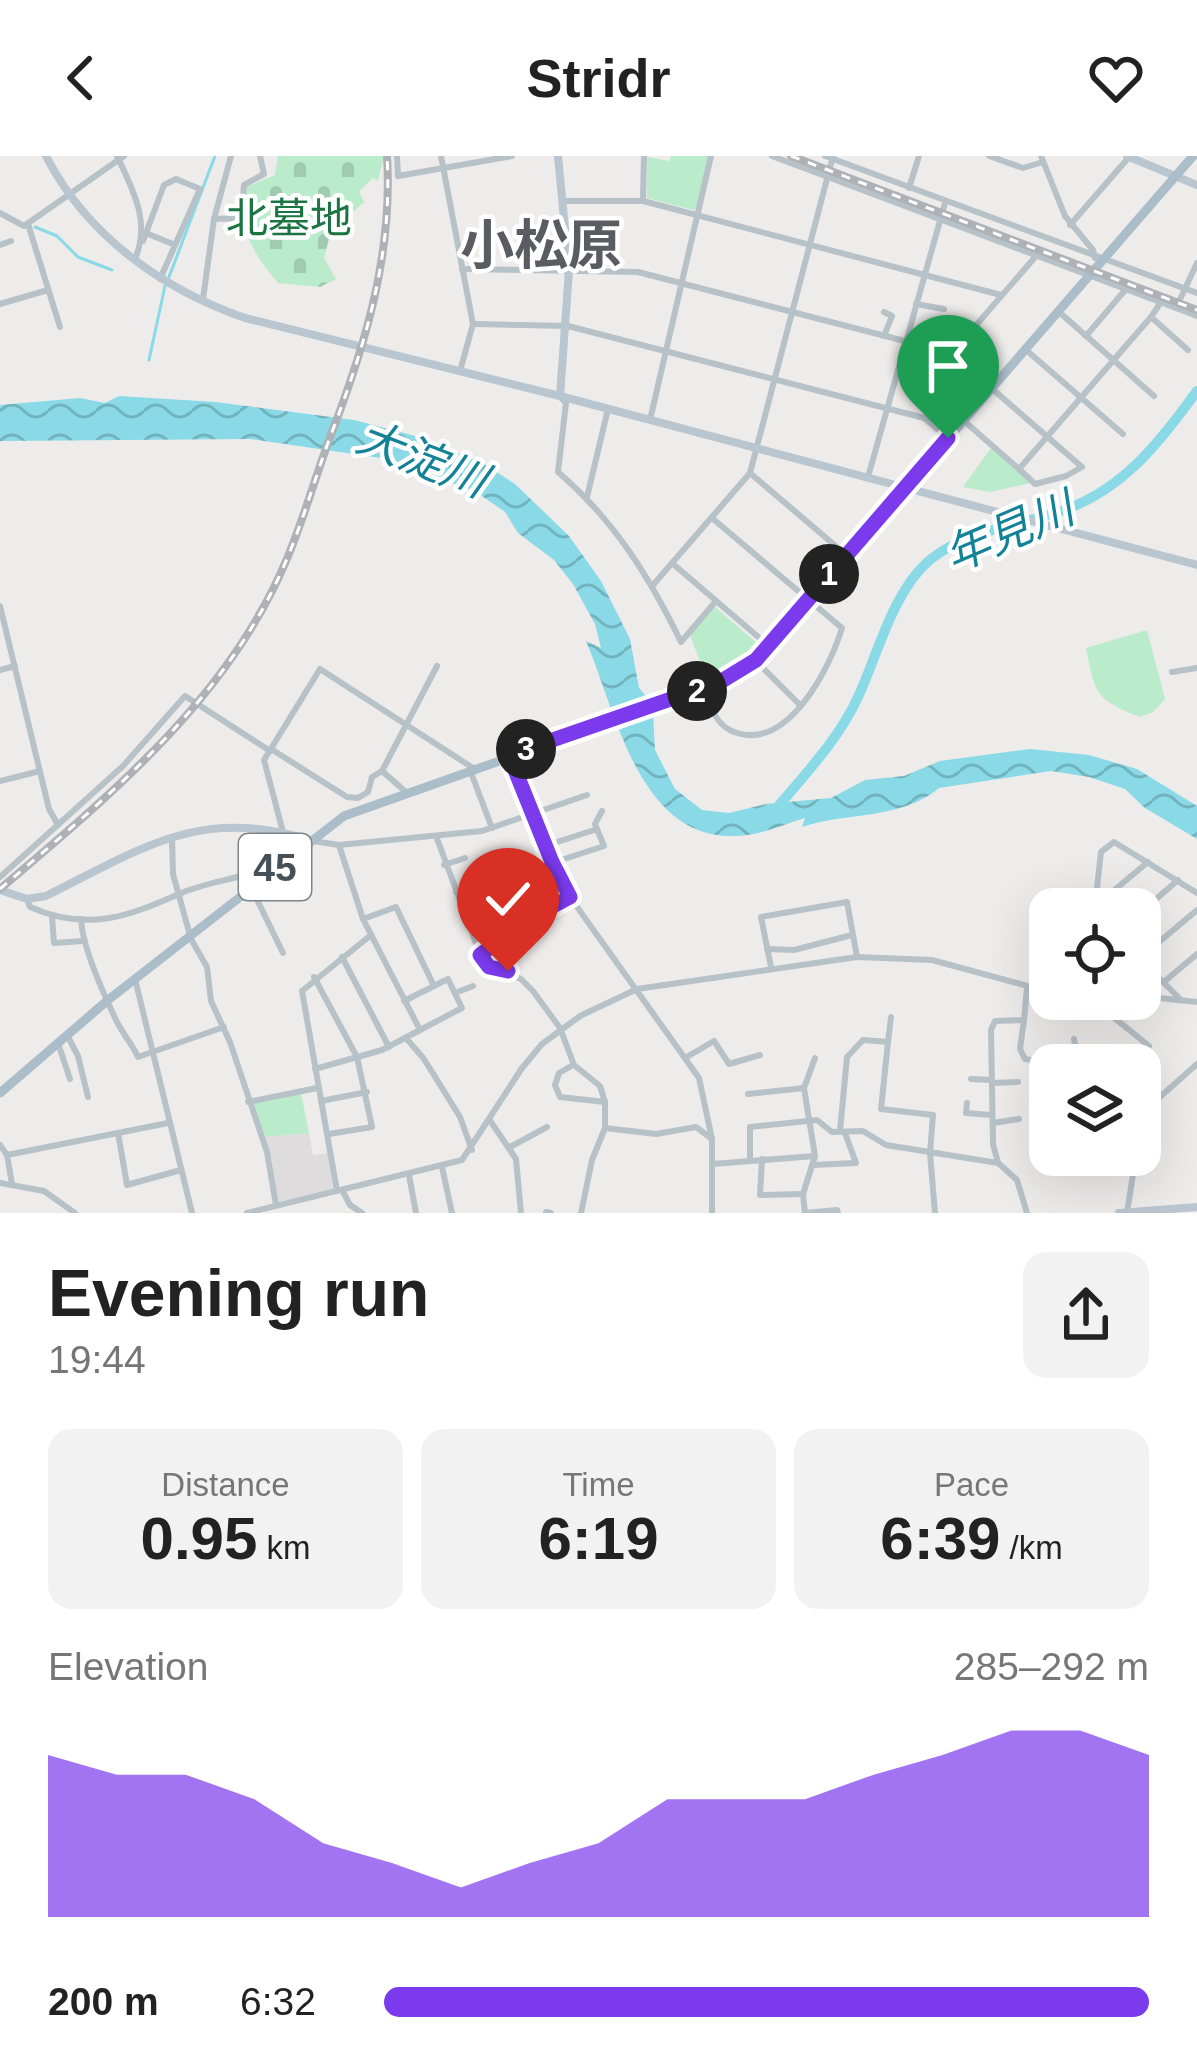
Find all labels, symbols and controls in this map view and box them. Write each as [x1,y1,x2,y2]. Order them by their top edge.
icon: back [48,45,114,111]
icon: heart [1083,45,1149,111]
text: Stridr [526,48,671,108]
park label: 北墓地 [226,195,352,242]
district label: 小松原 [460,215,622,275]
pin [897,315,999,438]
icon: arrive [915,333,981,399]
water label: 大淀川 [350,411,498,508]
water label: 年見川 [937,481,1085,582]
pin: 1 [799,544,859,604]
text: 1 [820,555,838,592]
pin: 2 [667,661,727,721]
text: 2 [688,672,706,709]
pin: 3 [496,719,556,779]
text: 3 [517,730,535,767]
road number: 45 [239,834,311,900]
pin [457,848,559,971]
icon: check [475,866,541,932]
map controls [1029,888,1161,1176]
button: locate [1029,888,1161,1020]
button: layers [1029,1044,1161,1176]
button: share [1023,1252,1149,1378]
text: Evening run [48,1256,429,1330]
text: 19:44 [48,1338,146,1381]
text: Distance [161,1466,290,1503]
text: Time [562,1466,635,1503]
text: Pace [934,1466,1009,1503]
text: 0.95 [141,1505,257,1572]
text: 6:19 [538,1505,659,1572]
text: 6:39 [880,1505,1000,1572]
text: km [257,1529,310,1566]
text: /km [1000,1529,1063,1566]
text: Elevation [48,1645,208,1688]
text: 285–292 m [954,1645,1149,1688]
text: 200 m [48,1980,159,2023]
text: 6:32 [240,1980,316,2023]

